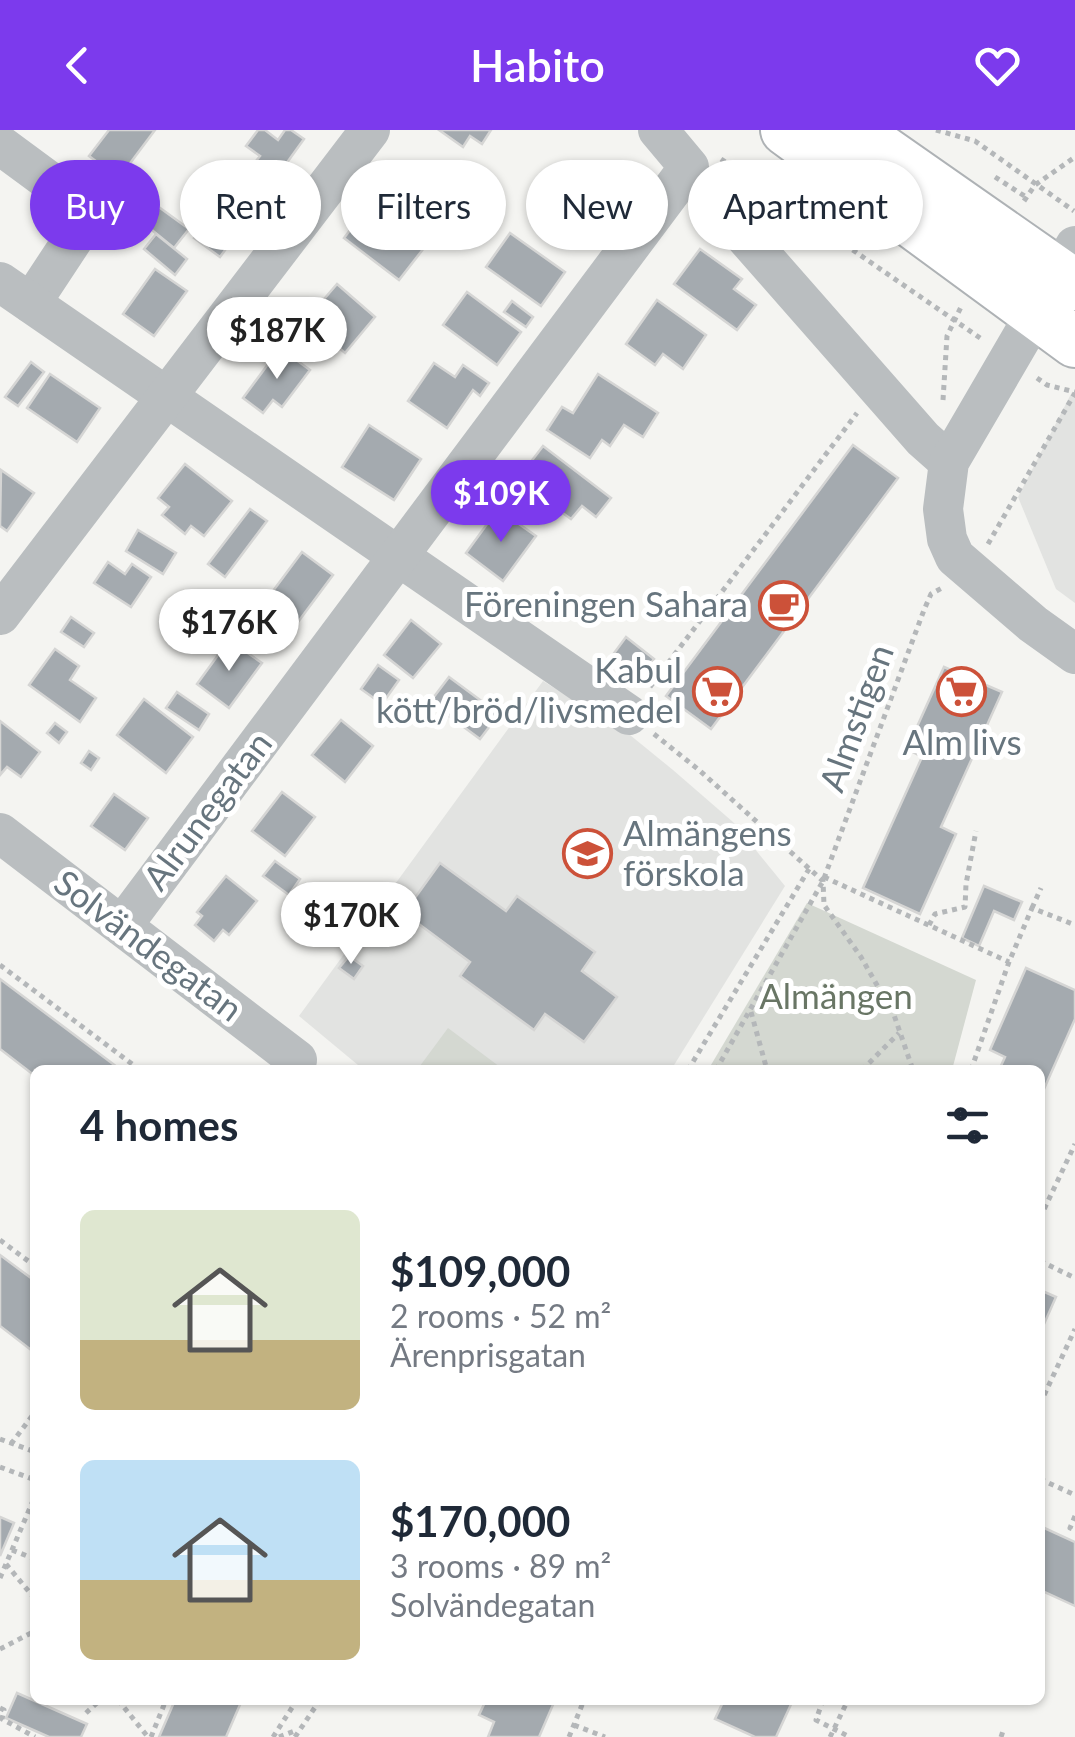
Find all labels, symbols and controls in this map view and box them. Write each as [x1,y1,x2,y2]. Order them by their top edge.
icon: back [50,38,105,93]
text: Habito [470,38,605,92]
icon: heart [970,38,1025,93]
chip: Buy [30,160,160,250]
chip: Rent [180,160,321,250]
chip: Filters [341,160,506,250]
chip: New [526,160,668,250]
chip: Apartment [688,160,923,250]
pin: $187K [207,297,347,382]
text: $187K [229,310,325,349]
pin: $109K [431,460,571,545]
text: $109K [453,473,549,512]
cafe icon: Föreningen Sahara [757,579,809,631]
place label: Föreningen Sahara [464,582,748,624]
pin: $176K [159,589,299,674]
text: $176K [181,602,277,641]
street label: Almstigen [809,638,901,797]
place label: Kabul kött/bröd/livsmedel [376,648,682,730]
supermarket icon: Kabul kött/bröd/livsmedel [691,665,743,717]
supermarket icon: Alm livs [936,665,988,717]
place label: Alm livs [902,720,1022,762]
street label: Alrunegatan [133,722,279,897]
place label: Almängens förskola [623,811,792,893]
school or university icon: Almängens förskola [562,828,614,880]
street label: Solvändegatan [47,860,251,1029]
pin: $170K [281,882,421,967]
text: $170K [303,895,399,934]
park label: Almängen [759,974,913,1016]
icon: filters [940,1098,995,1153]
text: 4 homes [80,1100,238,1150]
text: $109,000 [390,1246,570,1296]
icon: home [160,1250,280,1370]
text: 2 rooms · 52 m² [390,1296,611,1335]
text: Ärenprisgatan [390,1335,586,1374]
text: $170,000 [390,1496,570,1546]
icon: home [160,1500,280,1620]
text: 3 rooms · 89 m² [390,1546,611,1585]
text: Solvändegatan [390,1585,595,1624]

